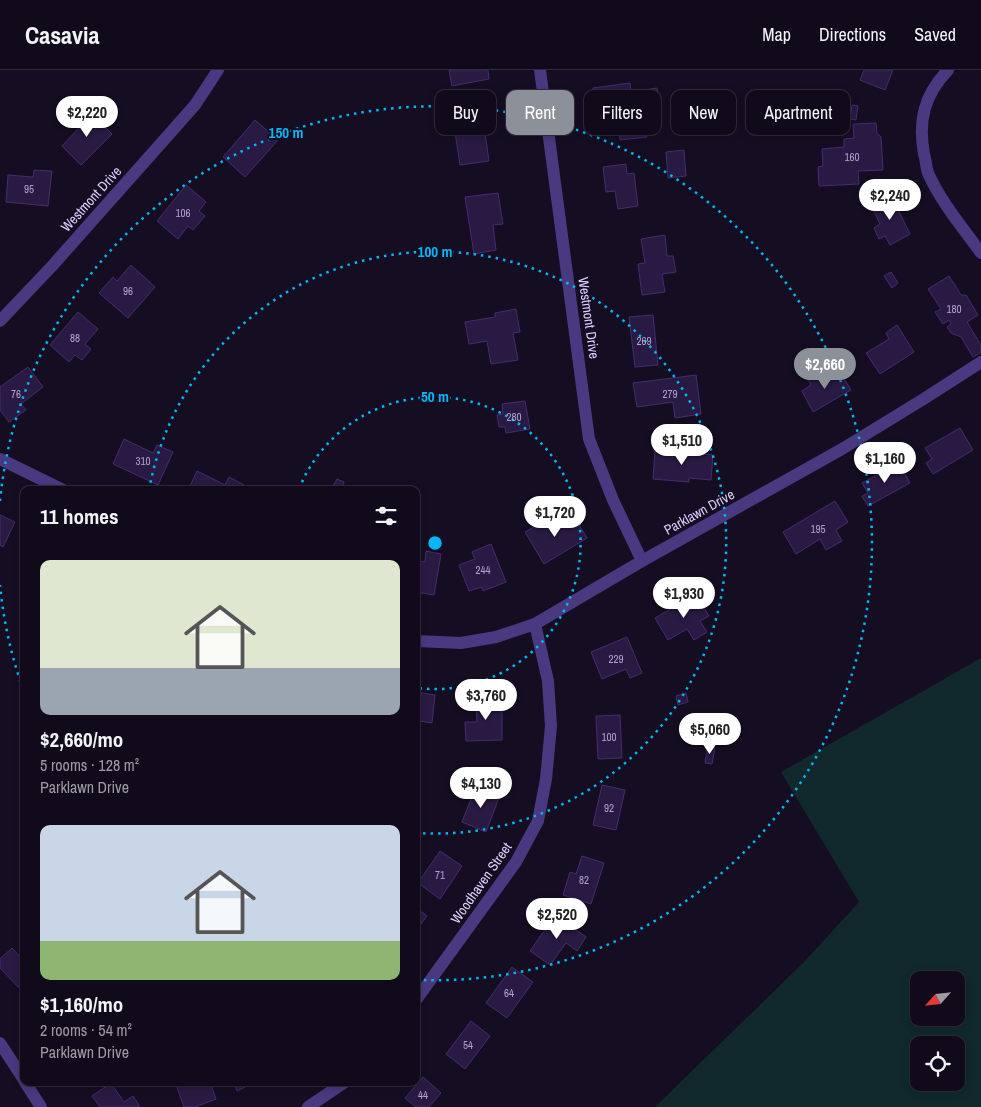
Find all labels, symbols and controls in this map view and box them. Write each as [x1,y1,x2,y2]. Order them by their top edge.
text: Casavia [25,19,99,51]
text: Map [762,22,791,47]
text: Directions [819,22,886,47]
text: Saved [914,22,956,47]
chip: Buy [435,90,496,135]
chip: Rent [506,90,574,135]
chip: Filters [584,90,661,135]
chip: New [671,90,736,135]
chip: Apartment [746,90,850,135]
pin: $2,220 [46,96,128,138]
text: $2,220 [67,101,107,123]
text: 150 m [269,122,303,143]
house number: 160 [844,150,860,164]
street label: Westmont Drive [57,162,125,236]
pin: $2,240 [849,178,931,221]
house number: 95 [24,182,34,196]
text: $2,240 [870,184,910,206]
house number: 106 [175,206,191,220]
text: 100 m [418,241,452,262]
street label: Westmont Drive [574,276,604,360]
house number: 96 [123,284,133,298]
house number: 180 [946,302,962,316]
house number: 88 [70,331,80,345]
house number: 269 [636,334,652,348]
pin: $2,660 [784,348,866,390]
text: $2,660 [805,353,845,375]
text: 50 m [421,386,449,407]
house number: 76 [11,387,21,401]
house number: 279 [662,387,678,401]
house number: 280 [506,410,522,424]
pin: $1,510 [641,424,723,466]
text: $1,510 [662,429,702,451]
pin: $1,160 [844,442,926,484]
text: $1,160 [865,447,905,469]
house number: 310 [135,454,151,468]
street label: Parklawn Drive [661,485,737,539]
pin: $1,720 [514,496,596,538]
text: $1,720 [535,501,575,523]
text: 11 homes [40,502,119,531]
icon: filters [372,502,400,530]
house number: 195 [810,522,826,536]
centre of rings [426,534,444,552]
house number: 244 [475,563,491,577]
pin: $1,930 [643,576,725,619]
text: $1,930 [664,582,704,604]
icon: home [175,592,265,682]
house number: 229 [608,652,624,666]
pin: $3,760 [445,678,527,721]
text: $3,760 [466,684,506,706]
pin: $5,060 [669,712,751,755]
text: $5,060 [690,718,730,740]
text: $2,660/mo [40,725,123,754]
house number: 100 [601,730,617,744]
text: 5 rooms · 128 m² [40,754,139,776]
pin: $4,130 [440,766,522,809]
text: $4,130 [461,772,501,794]
text: Parklawn Drive [40,776,129,798]
house number: 92 [604,801,614,815]
street label: Woodhaven Street [446,839,516,927]
icon: home [175,857,265,947]
house number: 71 [435,868,445,882]
house number: 82 [579,873,589,887]
pin: $2,520 [516,898,598,940]
text: $2,520 [537,903,577,925]
north arrow [910,971,965,1026]
map controls [910,971,965,1091]
house number: 64 [504,986,514,1000]
text: $1,160/mo [40,990,123,1019]
text: 2 rooms · 54 m² [40,1019,132,1041]
button: locate [910,1036,965,1091]
house number: 54 [463,1038,473,1052]
text: Parklawn Drive [40,1041,129,1063]
house number: 44 [418,1088,428,1102]

